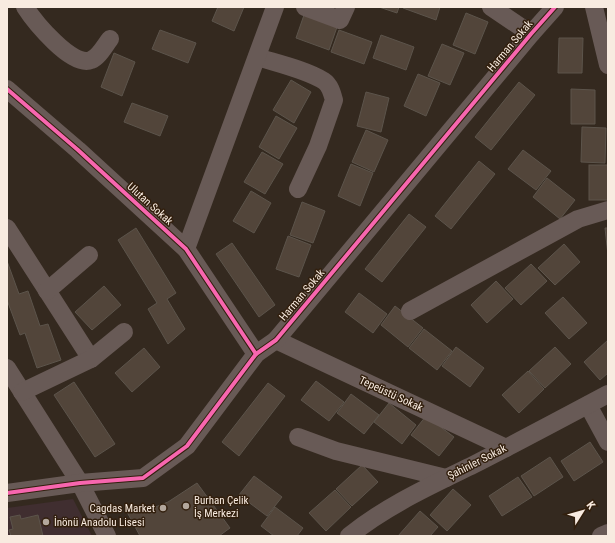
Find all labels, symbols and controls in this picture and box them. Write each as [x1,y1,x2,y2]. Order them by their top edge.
street label: Harman Sokak [485,18,535,74]
street label: Ulutan Sokak [125,180,175,228]
street label: Harman Sokak [277,267,327,323]
street label: Tepeüstü Sokak [357,374,425,414]
street label: Şahinler Sokak [445,442,509,482]
north arrow [563,491,603,531]
place label: Burhan Çelik İş Merkezi [194,494,249,520]
text: K [584,499,598,512]
marker: Burhan Çelik İş Merkezi [181,501,191,511]
place label: Cagdas Market [90,502,155,515]
marker: Cagdas Market [158,503,168,513]
place label: İnönü Anadolu Lisesi [54,516,145,529]
marker: İnönü Anadolu Lisesi [41,517,51,527]

